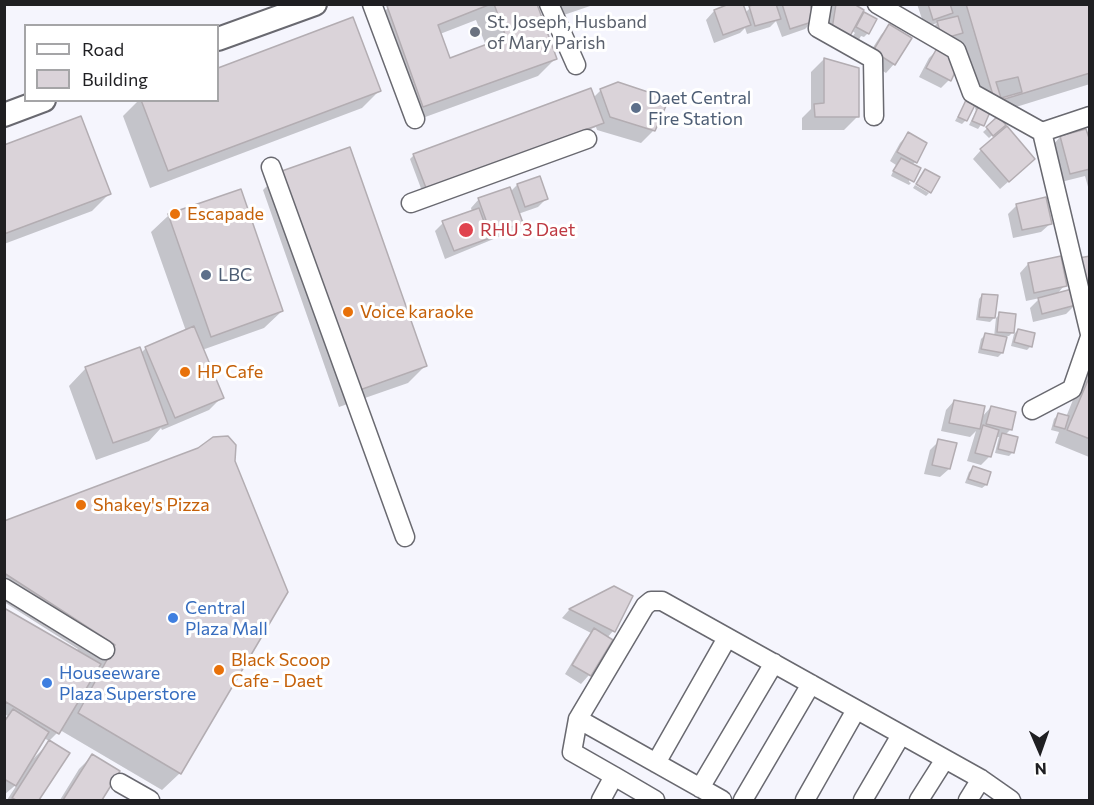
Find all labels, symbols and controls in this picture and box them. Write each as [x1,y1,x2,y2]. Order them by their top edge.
place label: St. Joseph, Husband of Mary Parish [487,11,647,54]
legend [24,24,219,102]
marker: St. Joseph, Husband of Mary Parish [468,25,482,39]
text: Road [82,38,124,60]
text: Building [82,68,148,90]
place label: Daet Central Fire Station [648,87,751,130]
marker: Daet Central Fire Station [629,101,643,115]
place label: Escapade [187,203,264,225]
marker: Escapade [168,207,182,221]
place label: RHU 3 Daet [480,219,575,241]
marker: RHU 3 Daet [457,221,475,239]
place label: LBC [218,264,252,286]
marker: LBC [199,268,213,282]
place label: Voice karaoke [360,301,474,323]
marker: Voice karaoke [341,305,355,319]
place label: HP Cafe [197,361,263,383]
marker: HP Cafe [178,365,192,379]
place label: Shakey's Pizza [93,494,210,516]
marker: Shakey's Pizza [74,498,88,512]
place label: Central Plaza Mall [185,597,268,640]
marker: Central Plaza Mall [166,611,180,625]
place label: Black Scoop Cafe - Daet [231,649,330,692]
place label: Houseeware Plaza Superstore [59,662,196,704]
marker: Black Scoop Cafe - Daet [212,663,226,677]
marker: Houseeware Plaza Superstore [40,676,54,690]
north arrow [1010,721,1070,781]
text: N [1034,760,1047,779]

